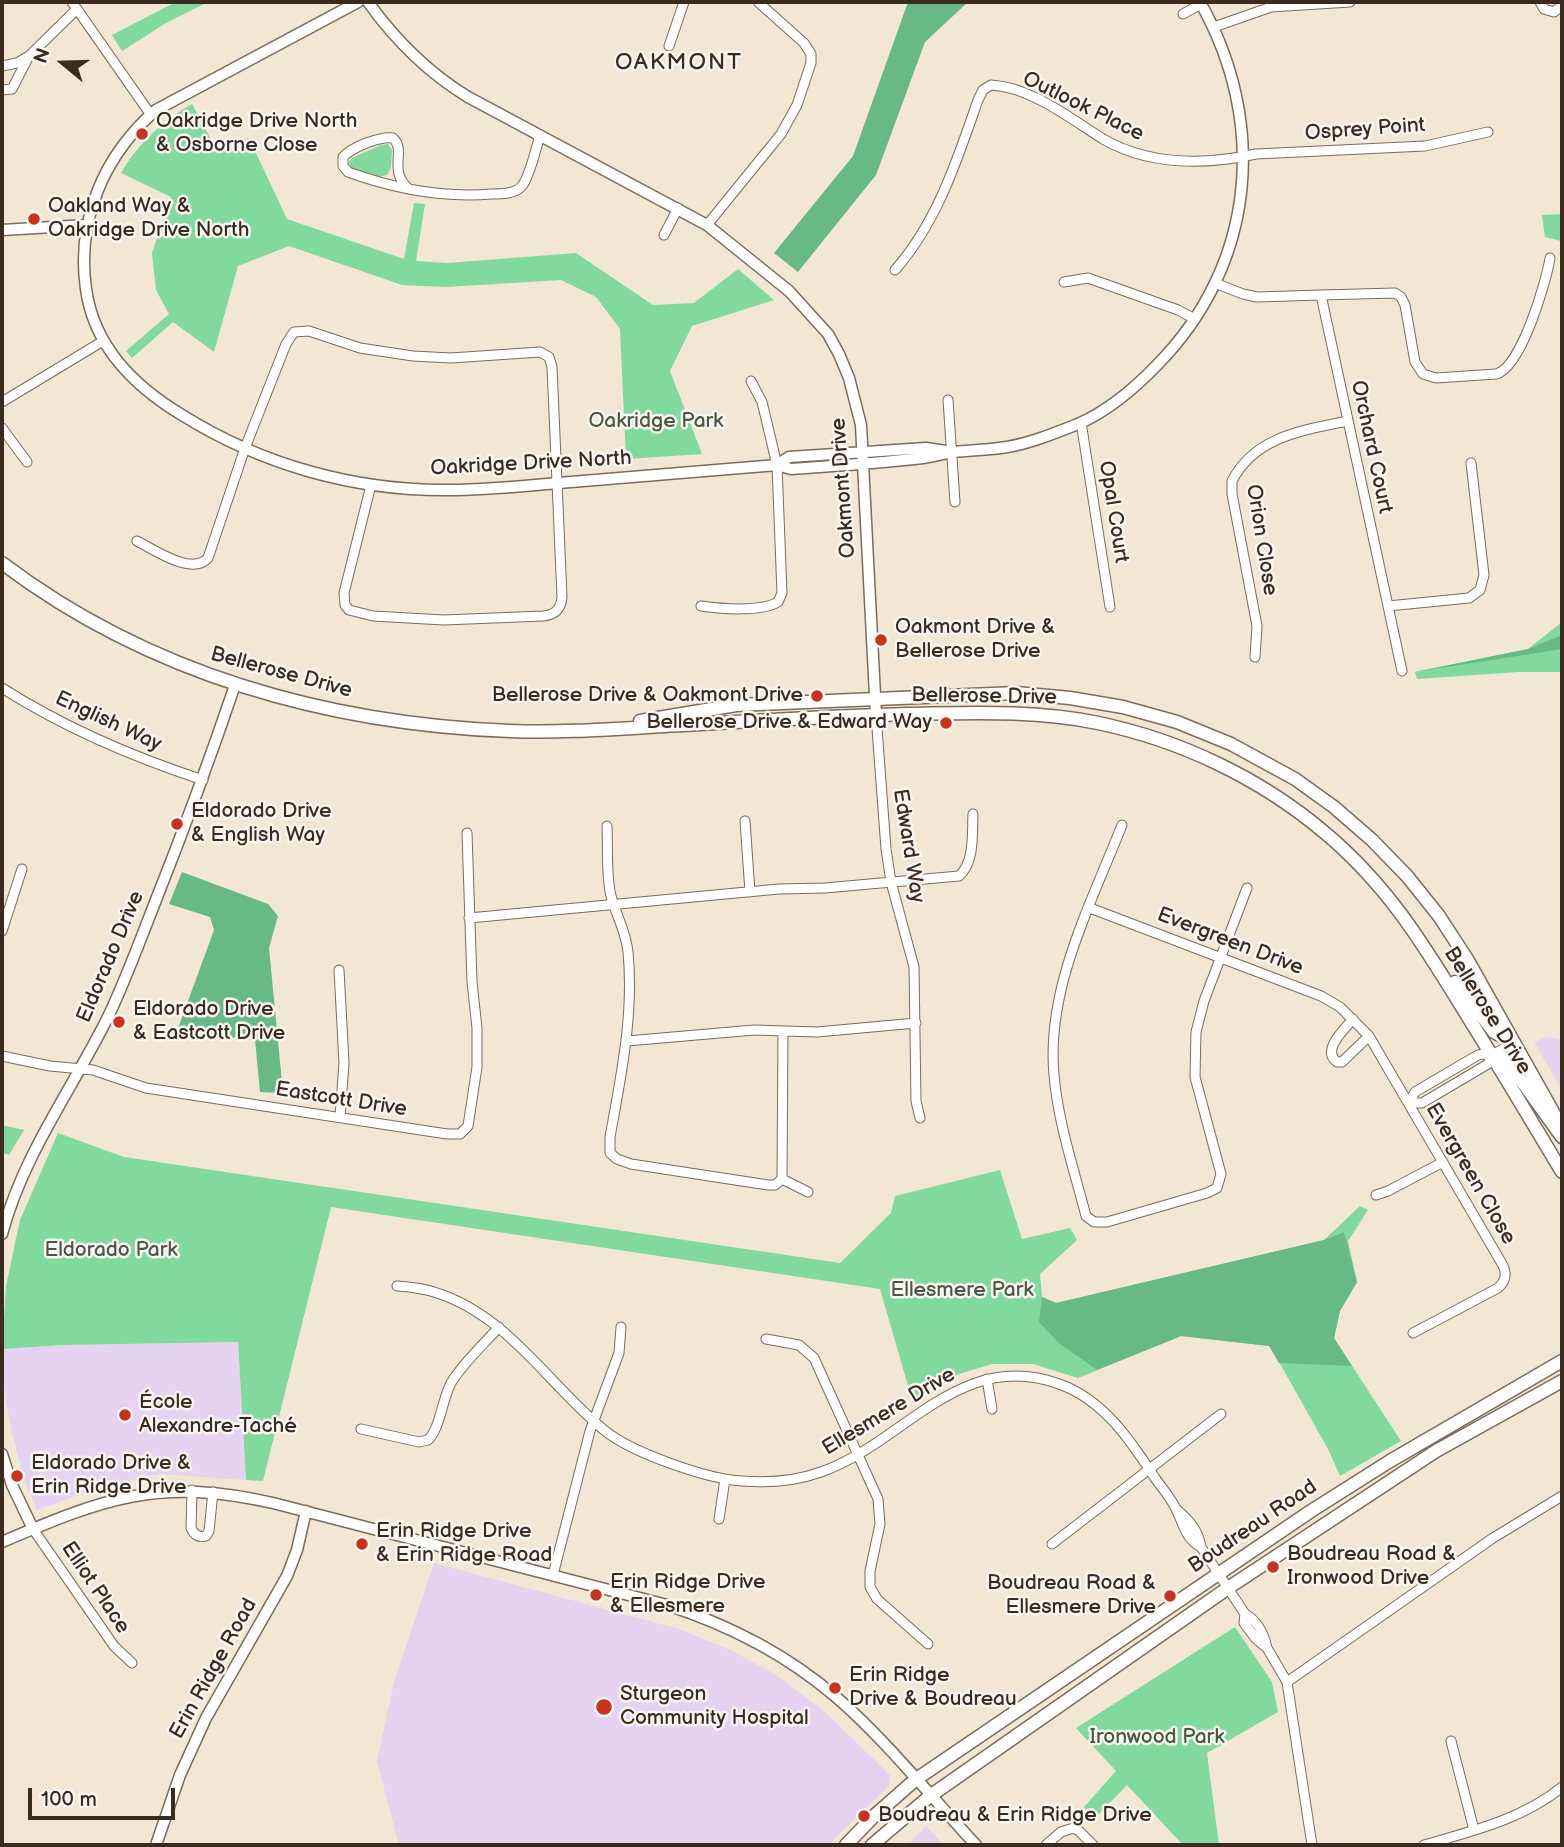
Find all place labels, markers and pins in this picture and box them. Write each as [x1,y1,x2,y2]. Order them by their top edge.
place label: Oakridge Drive North & Osborne Close [156,109,357,159]
marker: Oakridge Drive North & Osborne Close [134,126,150,142]
place label: Oakland Way & Oakridge Drive North [48,194,249,244]
marker: Oakland Way & Oakridge Drive North [26,211,42,227]
place label: Oakmont Drive & Bellerose Drive [895,615,1055,665]
marker: Oakmont Drive & Bellerose Drive [873,632,889,648]
place label: Bellerose Drive & Oakmont Drive [492,683,803,709]
marker: Bellerose Drive & Oakmont Drive [809,688,825,704]
place label: Bellerose Drive & Edward Way [646,710,932,736]
marker: Bellerose Drive & Edward Way [938,715,954,731]
place label: Eldorado Drive & English Way [191,799,331,849]
marker: Eldorado Drive & English Way [169,816,185,832]
place label: Eldorado Drive & Eastcott Drive [133,997,285,1047]
marker: Eldorado Drive & Eastcott Drive [111,1014,127,1030]
place label: École Alexandre-Taché [139,1390,297,1440]
marker: École Alexandre-Taché [117,1407,133,1423]
place label: Eldorado Drive & Erin Ridge Drive [31,1451,191,1501]
marker: Eldorado Drive & Erin Ridge Drive [9,1468,25,1484]
place label: Erin Ridge Drive & Erin Ridge Road [376,1519,552,1569]
marker: Erin Ridge Drive & Erin Ridge Road [354,1536,370,1552]
place label: Boudreau Road & Ironwood Drive [1287,1542,1456,1592]
marker: Boudreau Road & Ironwood Drive [1265,1559,1281,1575]
place label: Erin Ridge Drive & Ellesmere [610,1570,765,1620]
place label: Boudreau Road & Ellesmere Drive [987,1571,1156,1621]
marker: Erin Ridge Drive & Ellesmere [588,1587,604,1603]
marker: Boudreau Road & Ellesmere Drive [1162,1588,1178,1604]
place label: Erin Ridge Drive & Boudreau [849,1663,1017,1713]
marker: Erin Ridge Drive & Boudreau [827,1680,843,1696]
place label: Sturgeon Community Hospital [620,1682,809,1732]
marker: Sturgeon Community Hospital [594,1697,614,1717]
place label: Boudreau & Erin Ridge Drive [878,1803,1152,1829]
marker: Boudreau & Erin Ridge Drive [856,1808,872,1824]

